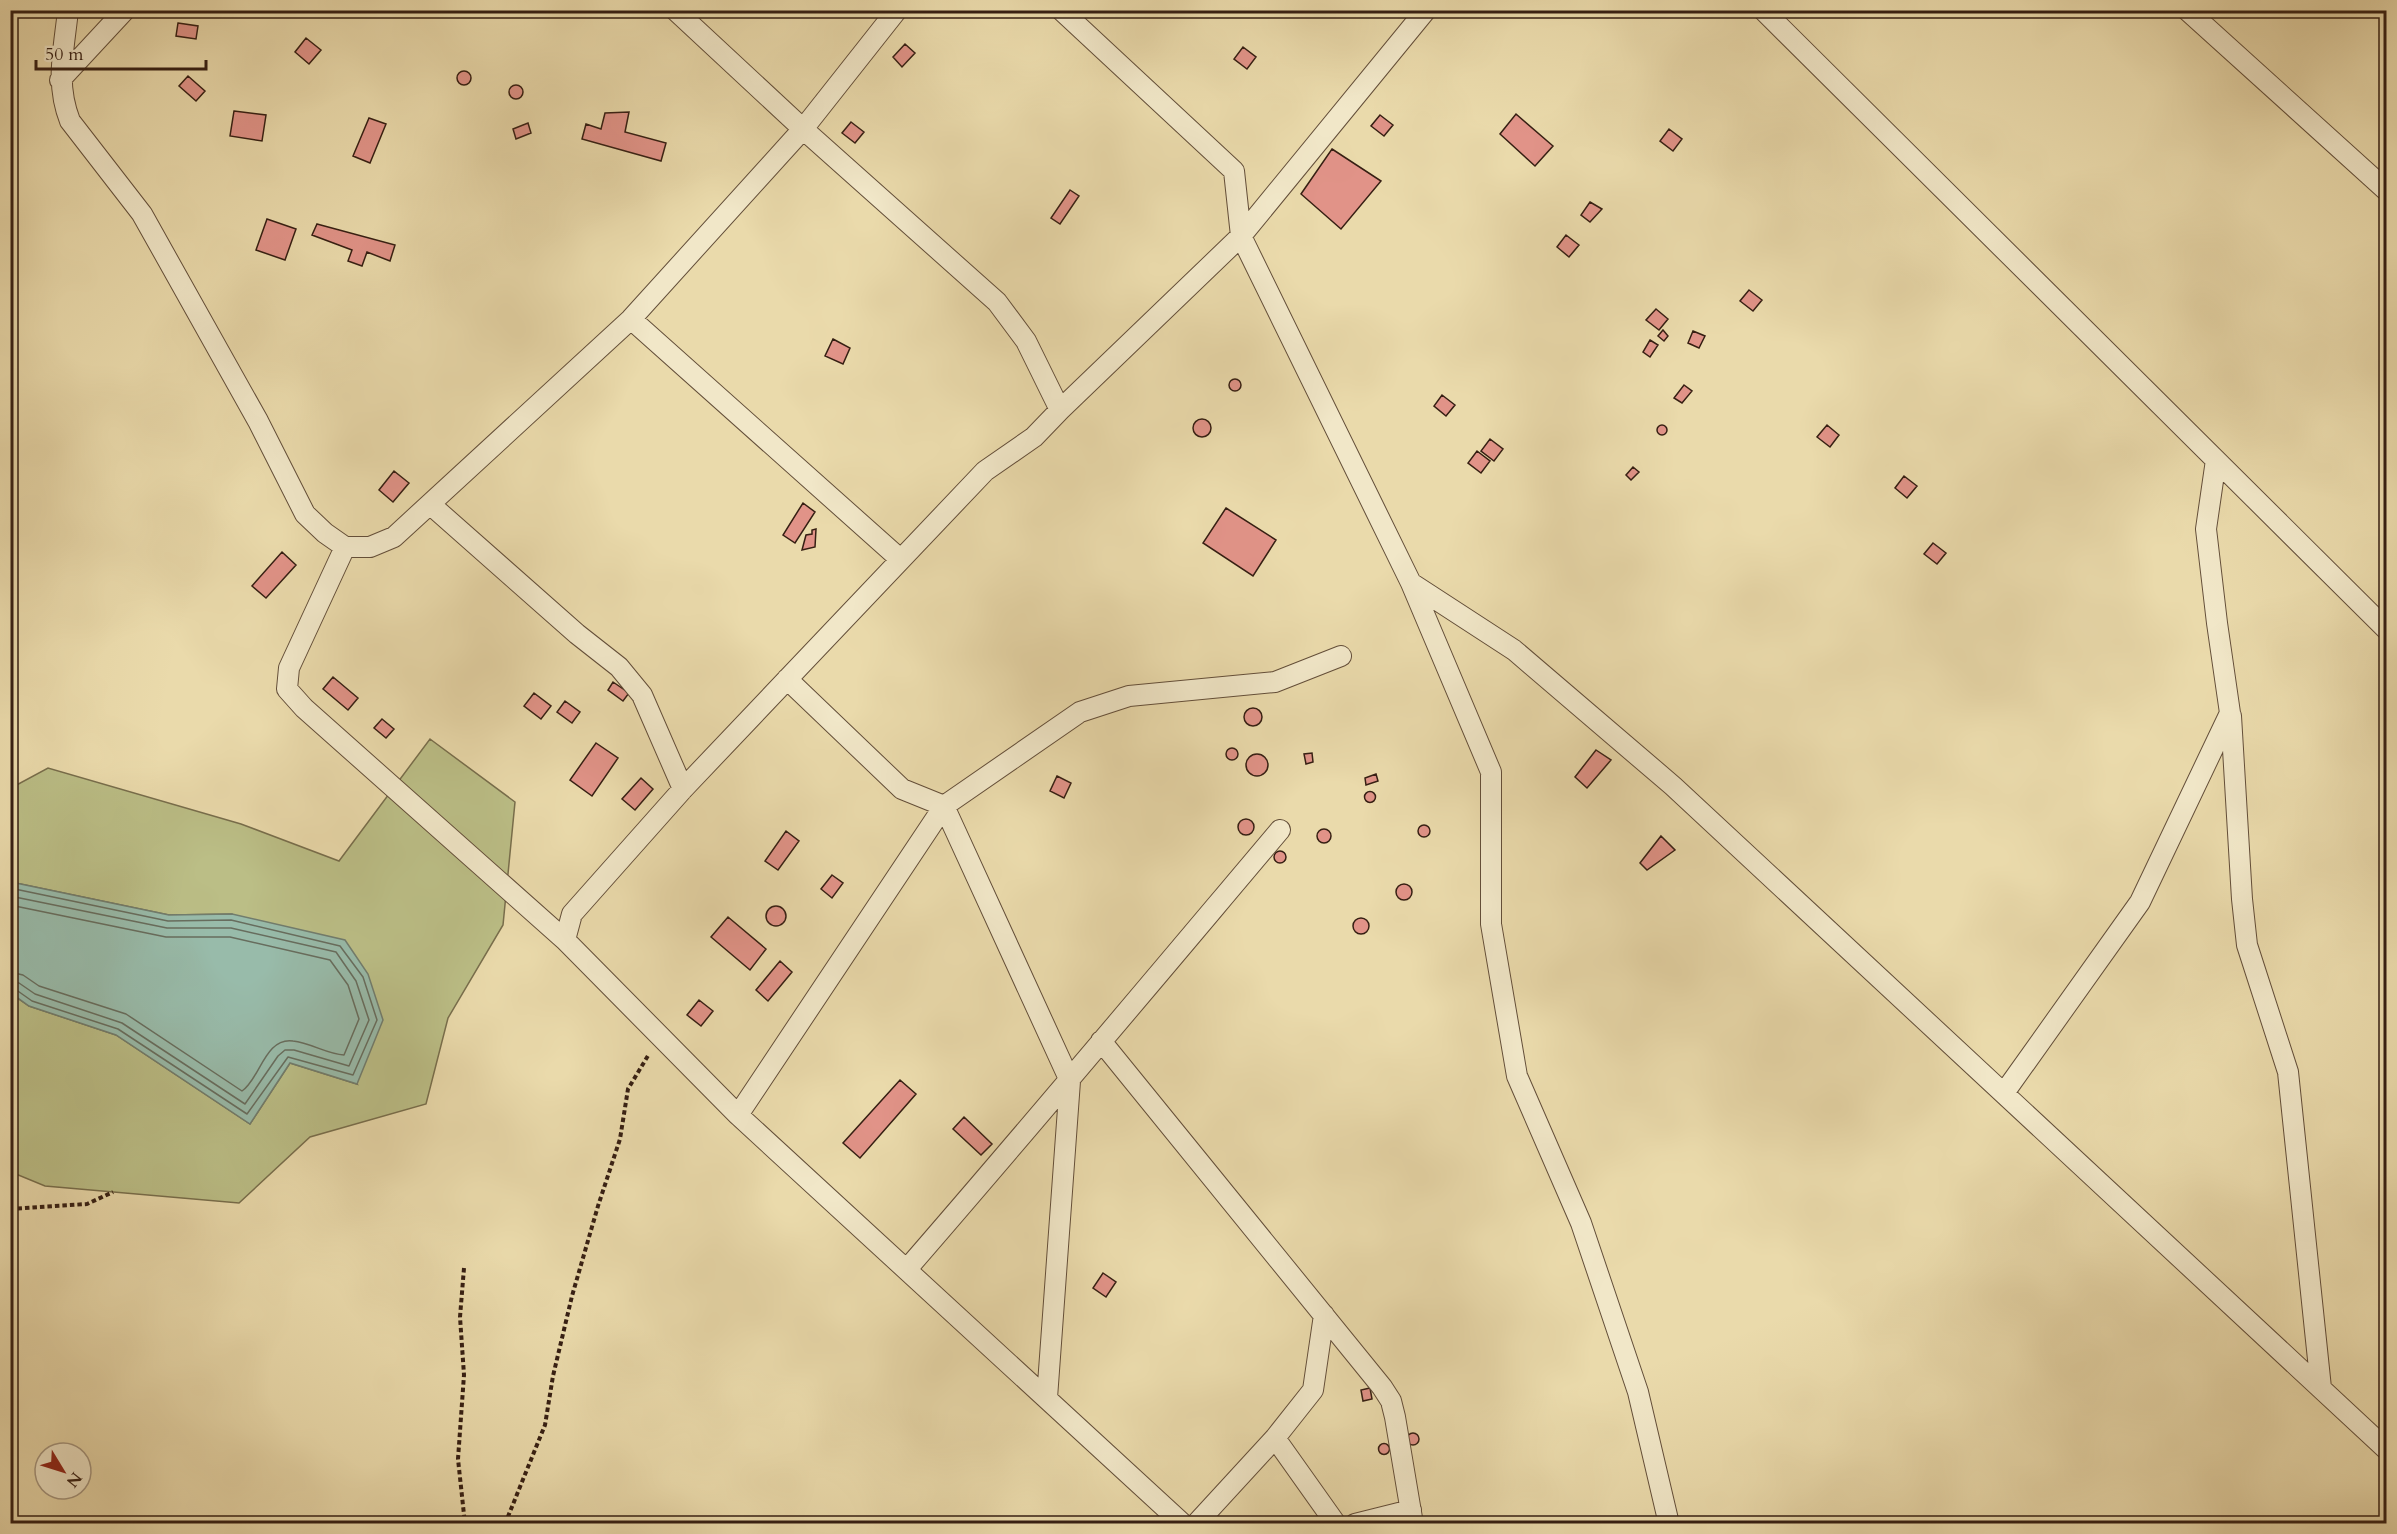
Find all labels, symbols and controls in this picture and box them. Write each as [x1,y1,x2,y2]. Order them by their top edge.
scale bar [36,33,206,71]
text: 50 m [45,42,84,67]
north arrow [33,1441,93,1501]
text: N [61,1467,87,1492]

